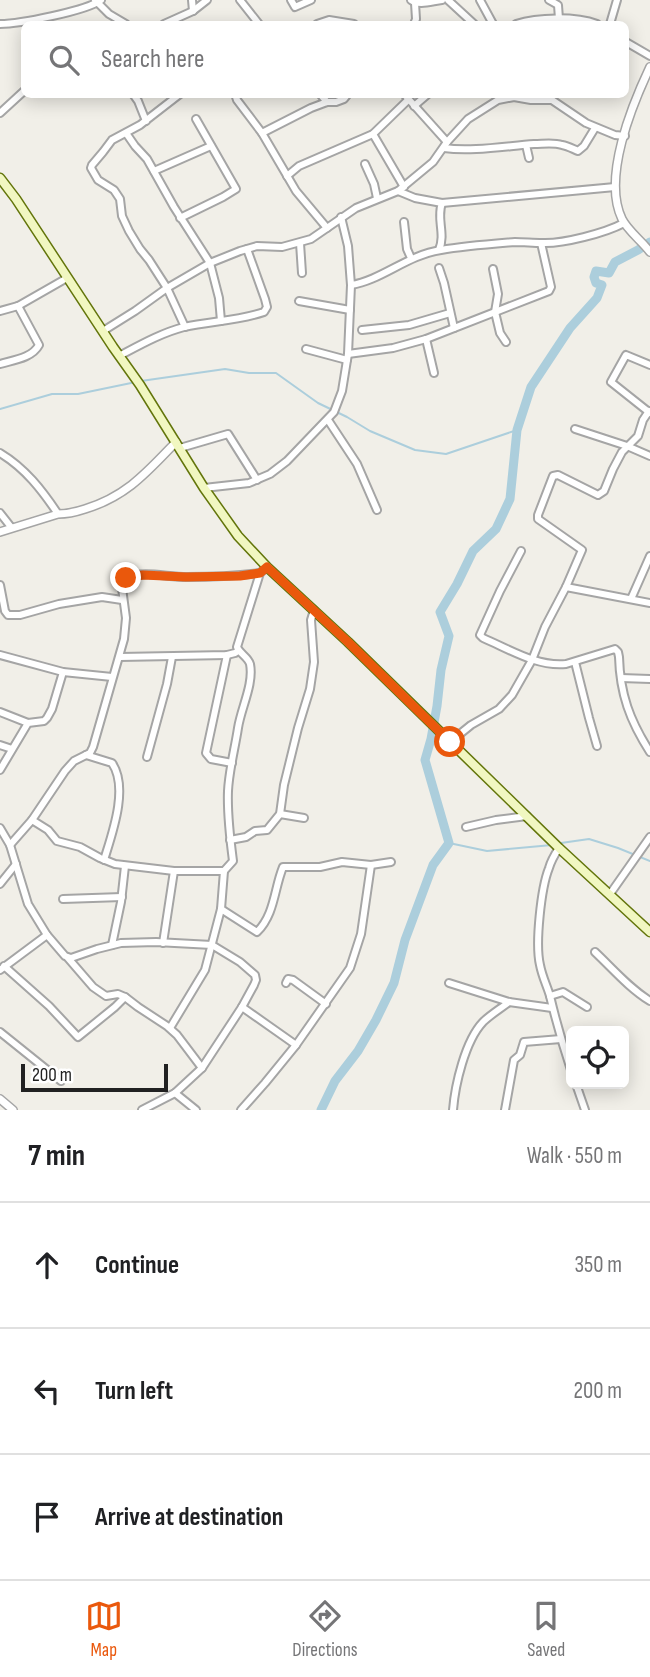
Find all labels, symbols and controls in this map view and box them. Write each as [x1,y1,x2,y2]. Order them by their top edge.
search box [21,21,629,98]
icon: search [45,41,83,79]
text: Search here [101,44,204,75]
route end [110,562,141,593]
route start [434,726,465,757]
map controls [566,1026,629,1089]
button: locate [566,1026,629,1089]
scale bar [21,1061,168,1093]
text: 200 m [32,1064,72,1087]
text: 7 min [28,1138,85,1174]
text: Walk · 550 m [527,1142,622,1170]
icon: ahead [28,1246,66,1284]
text: Continue [95,1250,179,1281]
text: 350 m [574,1251,622,1279]
icon: left [28,1372,66,1410]
text: Turn left [95,1376,173,1407]
text: 200 m [574,1377,622,1405]
icon: arrive [28,1498,66,1536]
text: Arrive at destination [95,1502,283,1533]
tab: Map [85,1597,123,1662]
tab: Directions [292,1597,358,1662]
tab: Saved [527,1597,565,1662]

